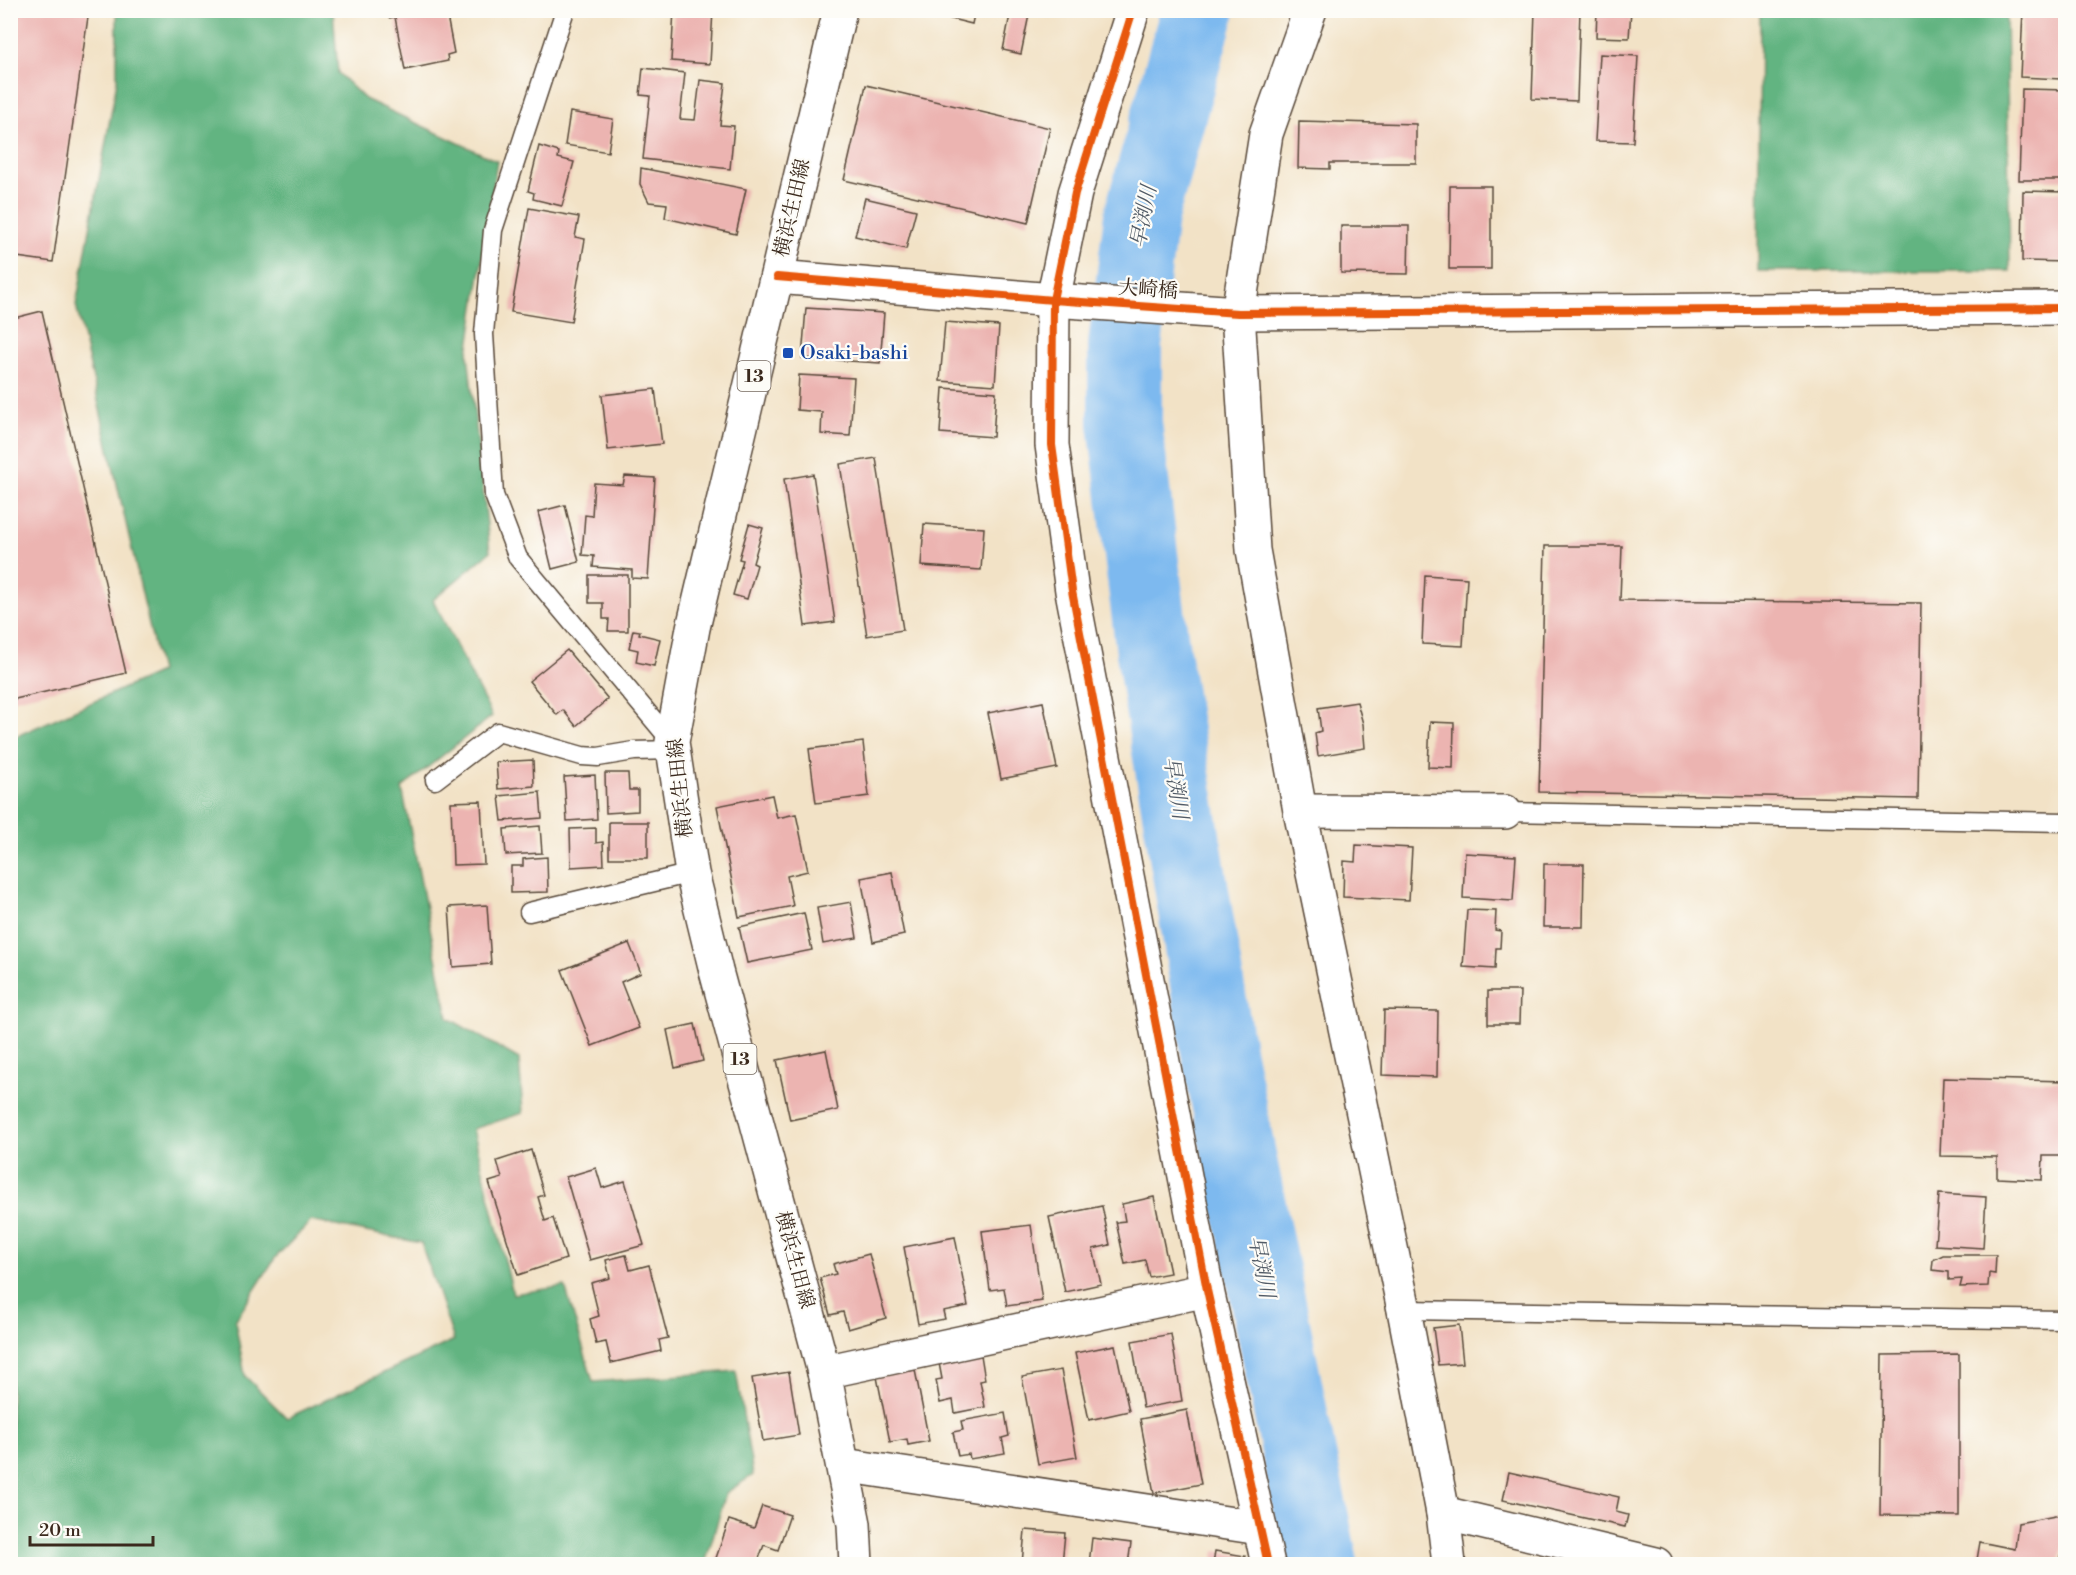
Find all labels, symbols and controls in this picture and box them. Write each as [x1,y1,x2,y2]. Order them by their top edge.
street label: 横浜生田線 [770,156,816,260]
water label: 早渕川 [1125,182,1163,250]
street label: 大崎橋 [1117,275,1179,305]
place label: Osaki-bashi [800,341,909,366]
marker: Osaki-bashi [781,346,795,360]
road number: 13 [738,361,771,391]
street label: 横浜生田線 [663,737,699,839]
water label: 早渕川 [1157,755,1193,823]
road number: 13 [724,1044,756,1074]
street label: 横浜生田線 [769,1208,819,1312]
water label: 早渕川 [1242,1234,1280,1302]
scale bar [30,1509,153,1547]
text: 20 m [39,1519,81,1542]

